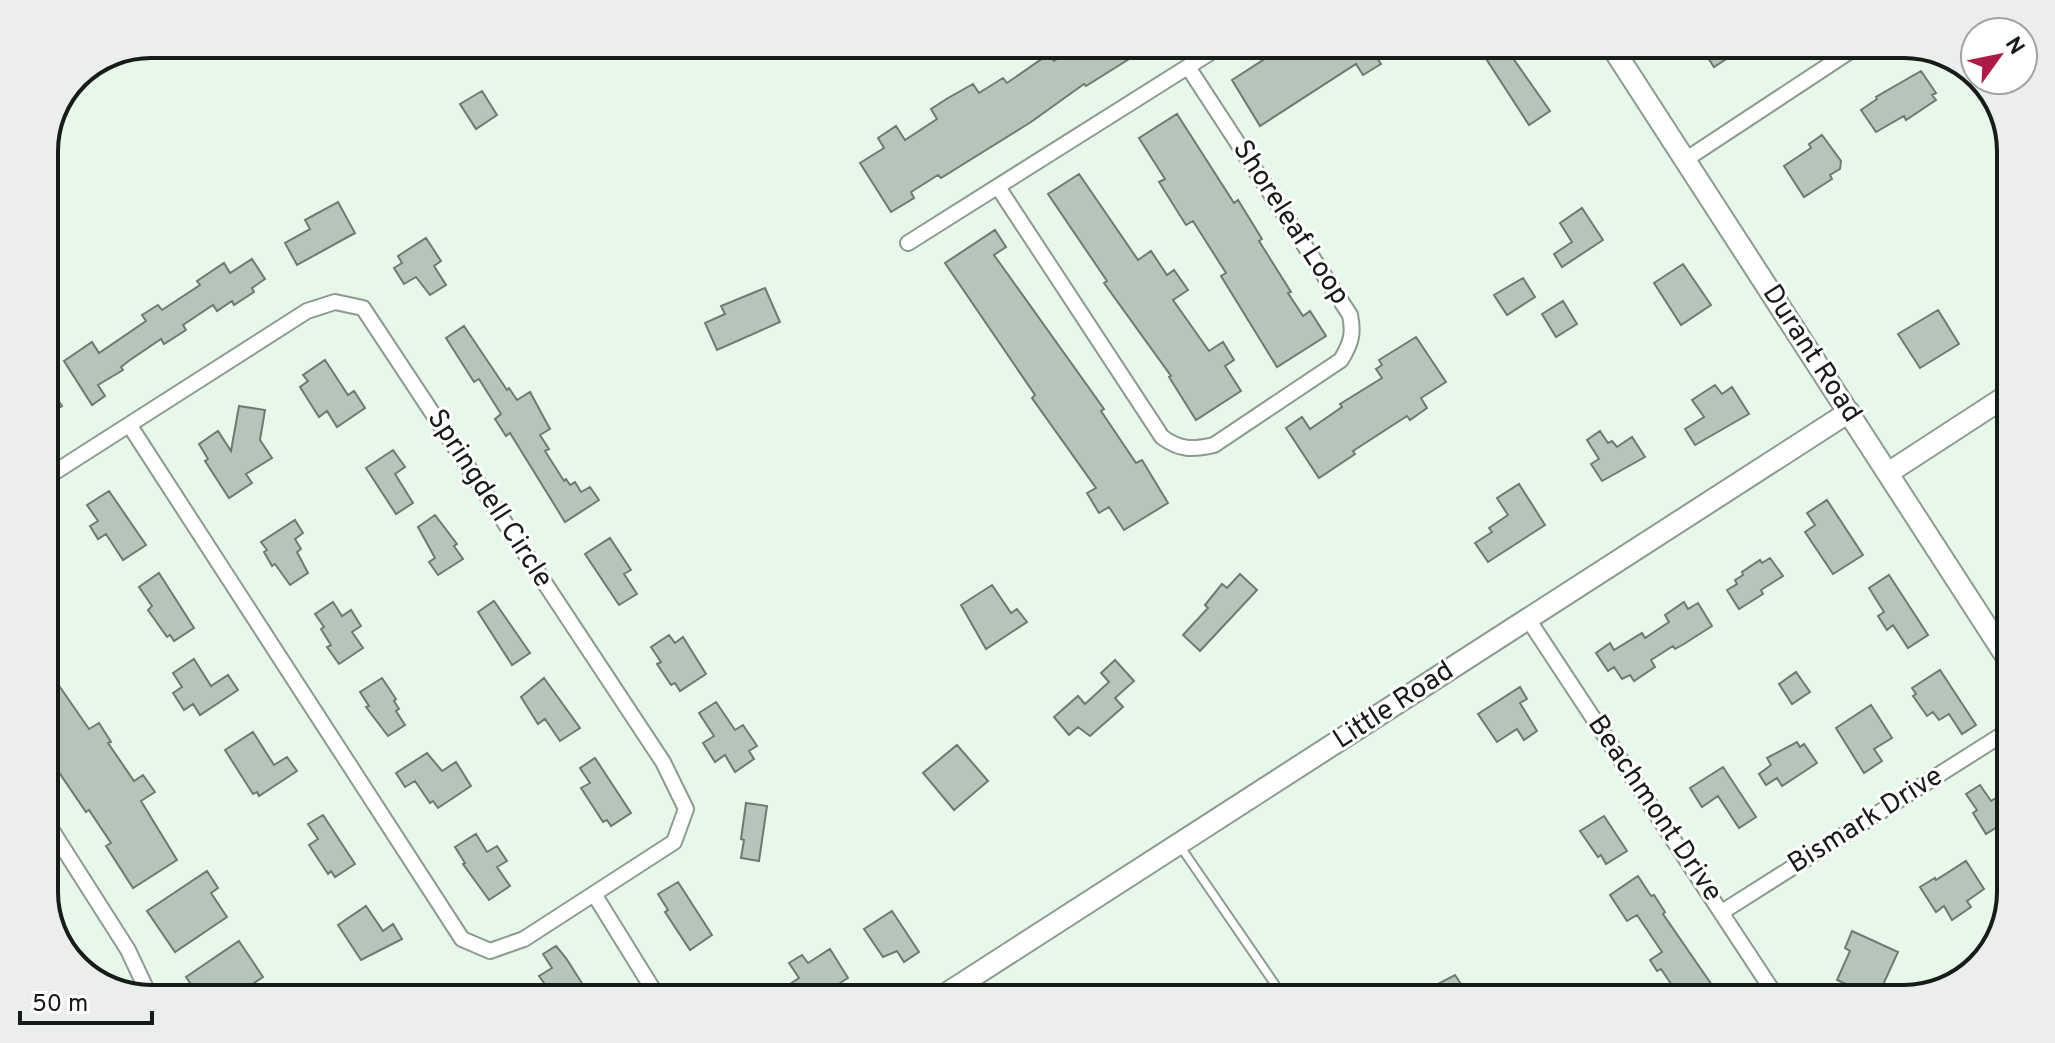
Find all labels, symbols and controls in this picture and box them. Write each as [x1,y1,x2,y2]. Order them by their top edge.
north arrow [1959,16,2039,96]
text: N [1998,32,2029,60]
street label: Shoreleaf Loop [1223,134,1357,312]
street label: Durant Road [1753,278,1869,430]
street label: Springdell Circle [418,403,560,595]
street label: Little Road [1327,654,1461,758]
street label: Beachmont Drive [1578,709,1730,909]
street label: Bismark Drive [1782,759,1950,883]
scale bar [20,975,152,1025]
text: 50 m [32,990,88,1020]

